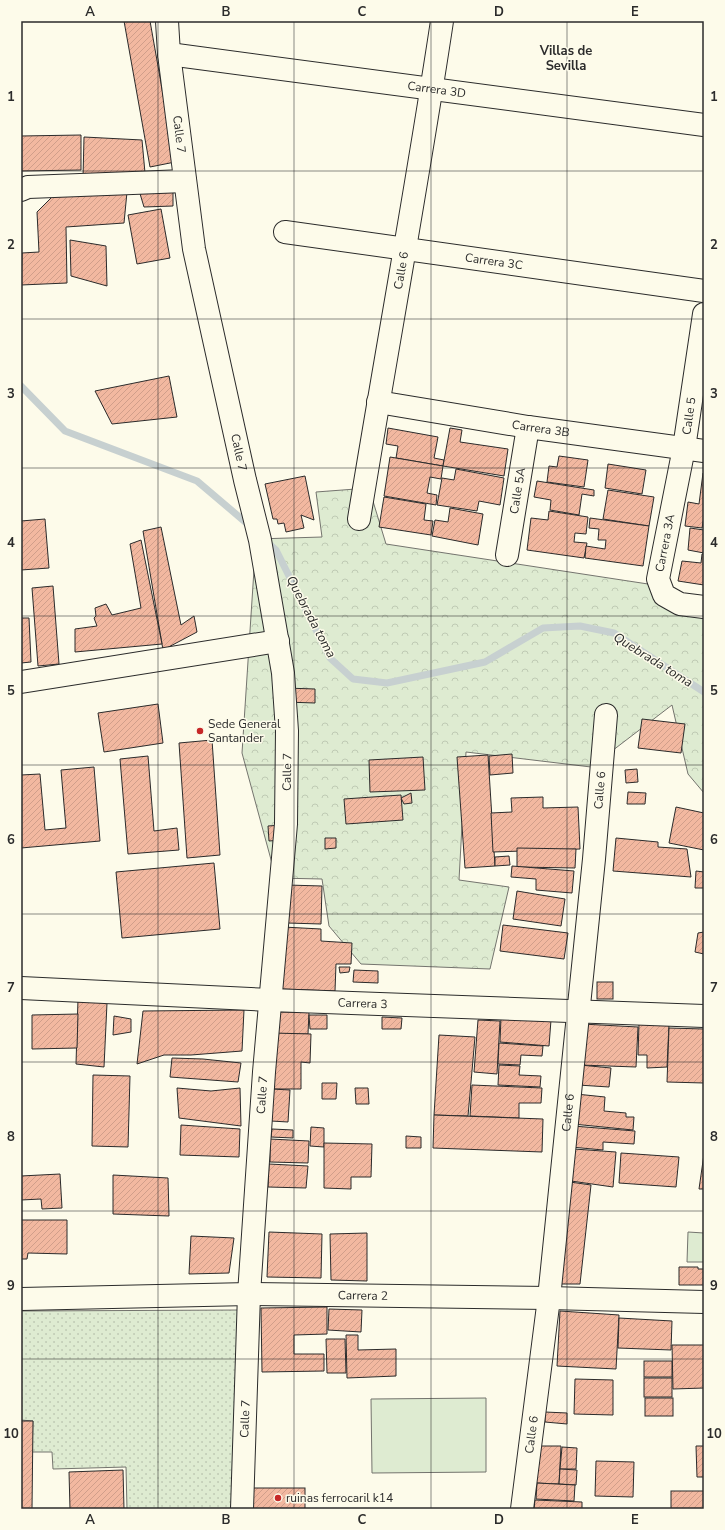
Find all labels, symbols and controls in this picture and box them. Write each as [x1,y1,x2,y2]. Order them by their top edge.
text: A [85,3,95,21]
text: B [222,3,231,21]
text: C [358,3,367,21]
text: D [494,3,504,21]
text: E [631,3,639,21]
district label: Villas de Sevilla [539,42,592,75]
street label: Carrera 3D [406,78,467,101]
text: 1 [7,88,15,106]
text: 1 [710,88,718,106]
street label: Calle 7 [169,114,190,154]
text: 2 [7,236,15,254]
text: 2 [710,236,718,254]
street label: Carrera 3C [464,249,524,273]
street label: Calle 6 [390,250,412,291]
text: 3 [7,385,15,403]
text: 3 [710,385,718,403]
street label: Calle 5 [678,396,700,436]
street label: Carrera 3B [511,416,571,441]
street label: Calle 7 [227,432,251,473]
street label: Calle 5A [506,466,529,515]
street label: Carrera 3A [652,512,679,573]
text: 4 [7,534,15,552]
text: 4 [710,534,718,552]
water label: Quebrada toma [282,573,340,661]
water label: Quebrada toma [610,628,696,692]
text: 5 [7,682,15,700]
text: 5 [710,682,718,700]
place label: Sede General Santander [208,716,281,746]
marker: Sede General Santander [195,726,205,736]
street label: Calle 7 [279,753,295,791]
street label: Calle 6 [590,771,609,810]
text: 6 [7,831,15,849]
text: 6 [710,831,718,849]
text: 7 [7,979,15,997]
text: 7 [710,979,718,997]
street label: Carrera 3 [337,994,388,1012]
street label: Calle 7 [253,1076,271,1114]
street label: Calle 6 [558,1093,578,1132]
text: 8 [7,1128,15,1146]
text: 8 [710,1128,718,1146]
text: 9 [7,1277,15,1295]
text: 9 [710,1277,718,1295]
street label: Carrera 2 [338,1287,388,1304]
street label: Calle 7 [236,1400,254,1438]
street label: Calle 6 [521,1415,542,1454]
text: 10 [3,1425,19,1443]
text: 10 [706,1425,722,1443]
place label: ruinas ferrocaril k14 [286,1490,393,1506]
marker: ruinas ferrocaril k14 [273,1493,283,1503]
text: A [85,1511,95,1529]
text: B [222,1511,231,1529]
text: C [358,1511,367,1529]
text: D [494,1511,504,1529]
text: E [631,1511,639,1529]

